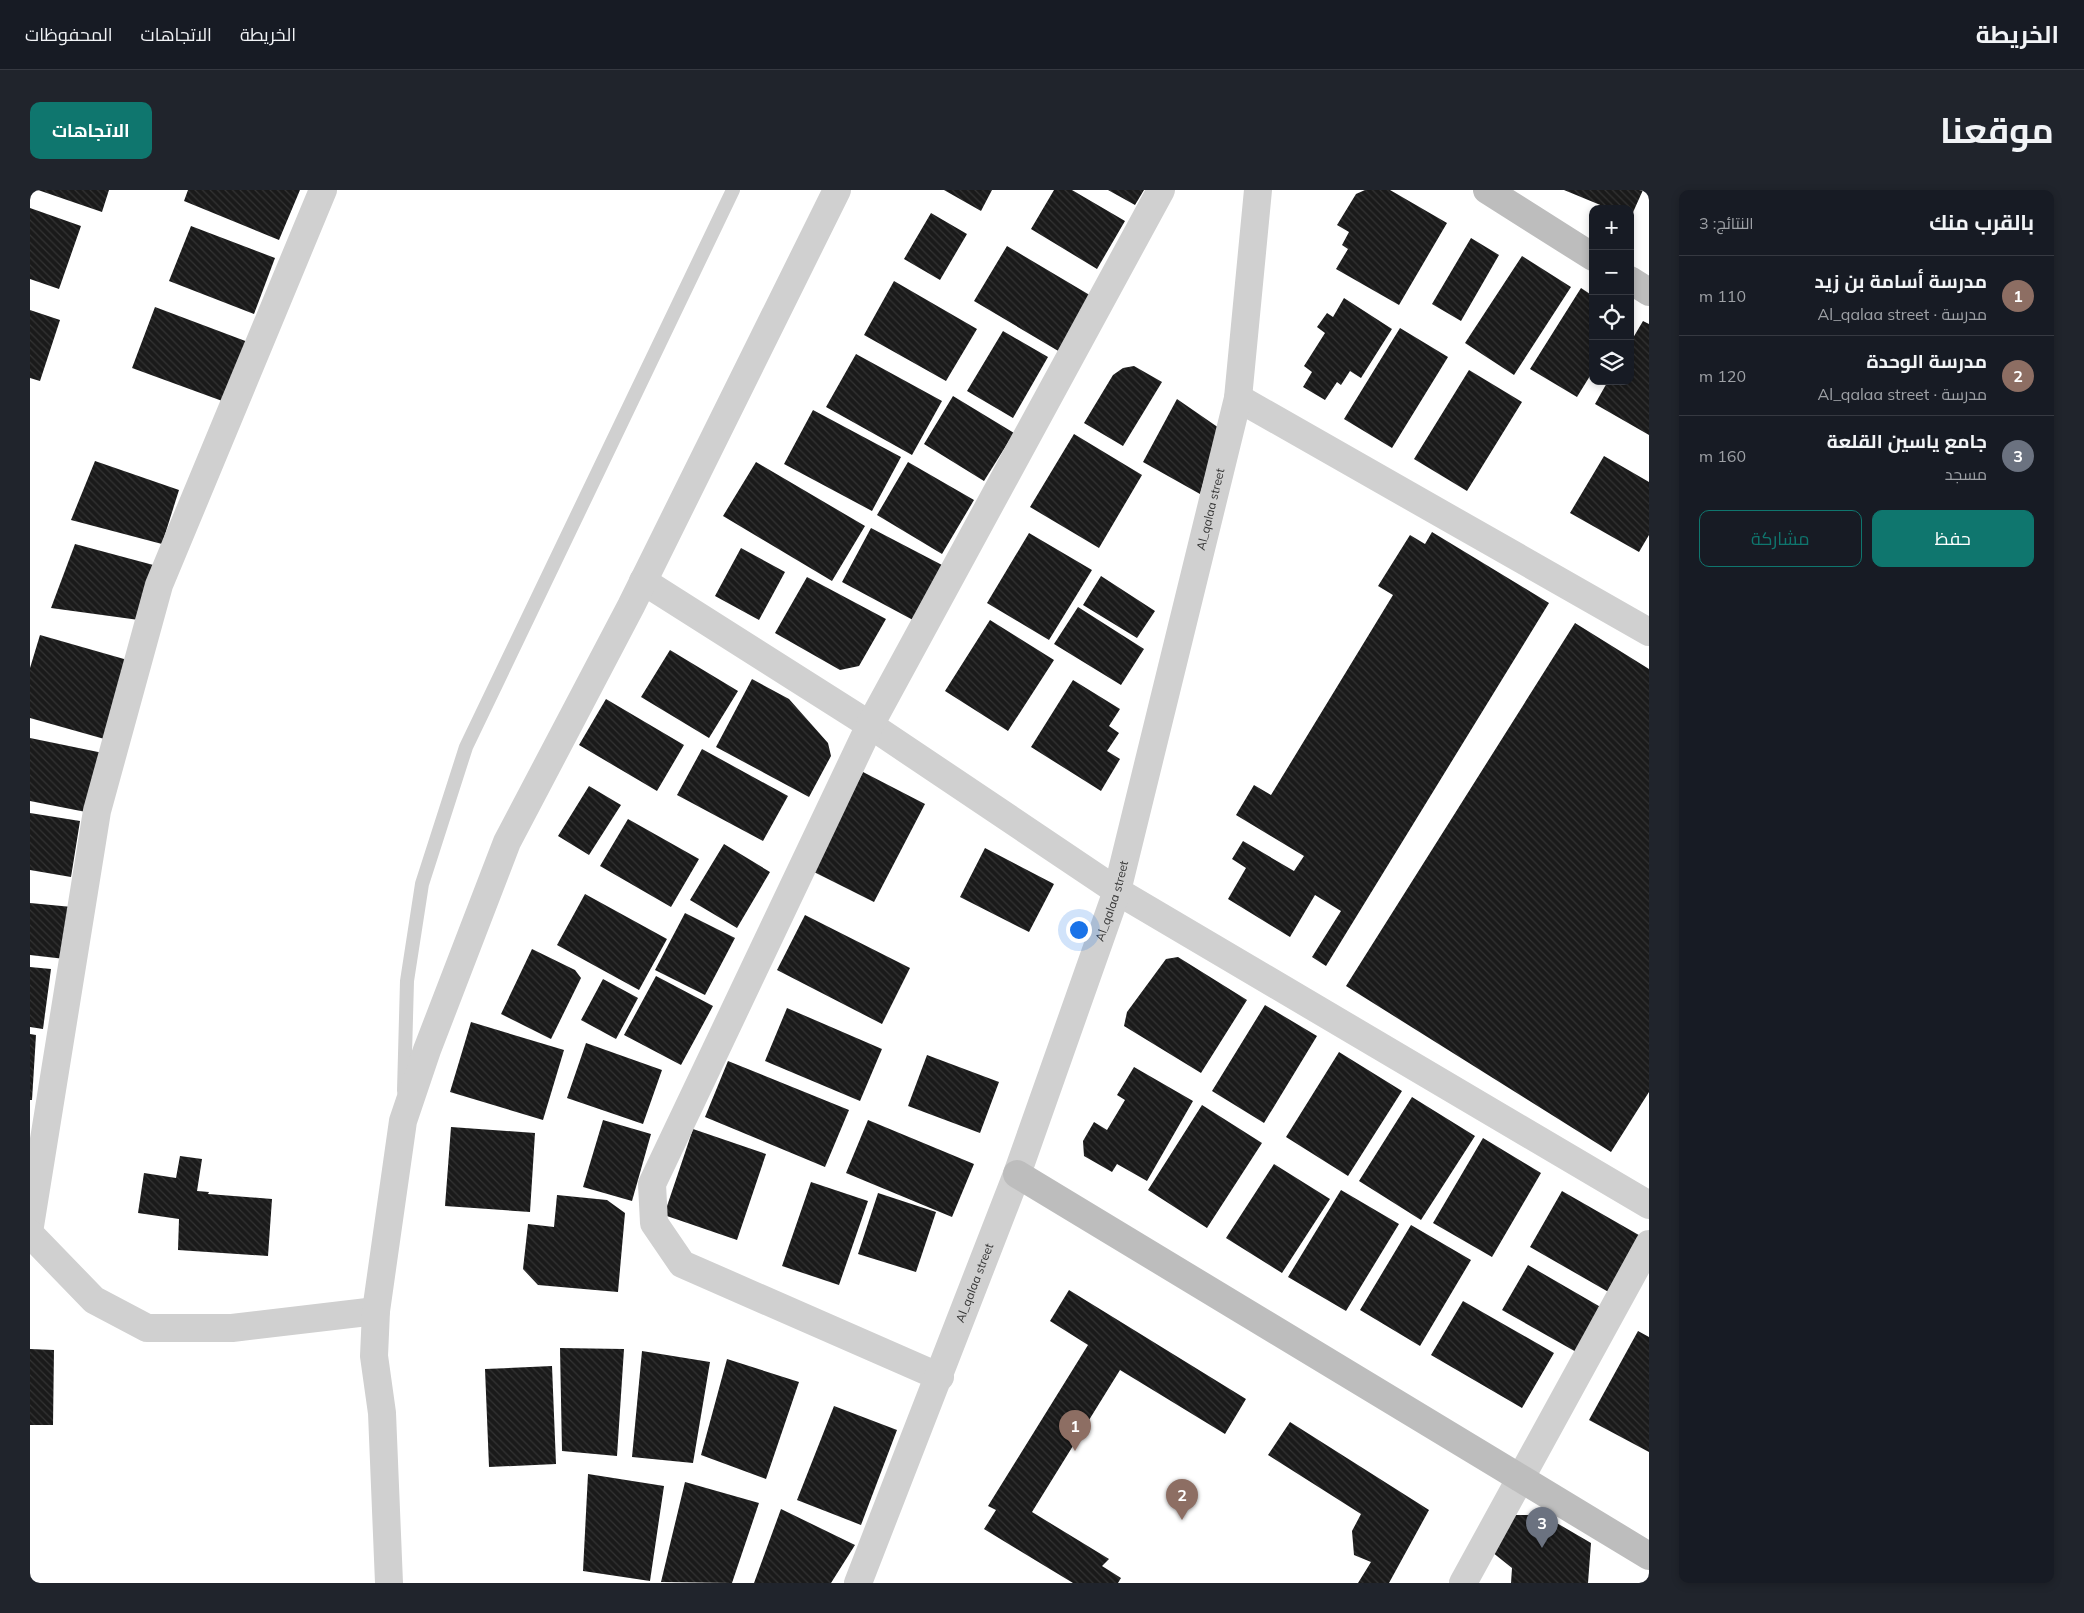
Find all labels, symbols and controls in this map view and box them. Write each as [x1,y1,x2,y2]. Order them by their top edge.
text: الخريطة [1976,19,2059,49]
text: المحفوظات [25,23,113,46]
text: الاتجاهات [141,23,212,46]
text: الخريطة [240,23,296,46]
button: الاتجاهات [30,102,152,159]
text: موقعنا [1940,108,2054,152]
map controls [1589,205,1634,385]
button: + [1589,205,1634,250]
text: بالقرب منك [1929,209,2034,235]
text: النتائج: 3 [1699,213,1754,233]
button: − [1589,250,1634,295]
text: مدرسة أسامة بن زيد [1815,269,1987,293]
text: 110 m [1699,286,1746,306]
text: 1 [2013,286,2023,306]
button: locate [1589,295,1634,340]
text: مدرسة · Al_qalaa street [1818,304,1987,324]
button: layers [1589,340,1634,385]
text: مدرسة الوحدة [1867,349,1987,373]
text: 120 m [1699,366,1746,386]
text: 2 [2013,366,2023,386]
text: مدرسة · Al_qalaa street [1818,384,1987,404]
text: جامع ياسين القلعة [1827,429,1987,453]
text: 160 m [1699,446,1746,466]
text: 3 [2013,446,2023,466]
text: مسجد [1945,464,1987,484]
street label: Al_qalaa street [1193,467,1227,552]
button: مشاركة [1699,510,1862,567]
button: حفظ [1872,510,2034,567]
street label: Al_qalaa street [1092,859,1131,943]
your location [1066,917,1092,943]
street label: Al_qalaa street [952,1241,996,1325]
pin: 1 [1059,1410,1091,1451]
pin: 2 [1166,1479,1198,1520]
pin: 3 [1526,1507,1558,1548]

